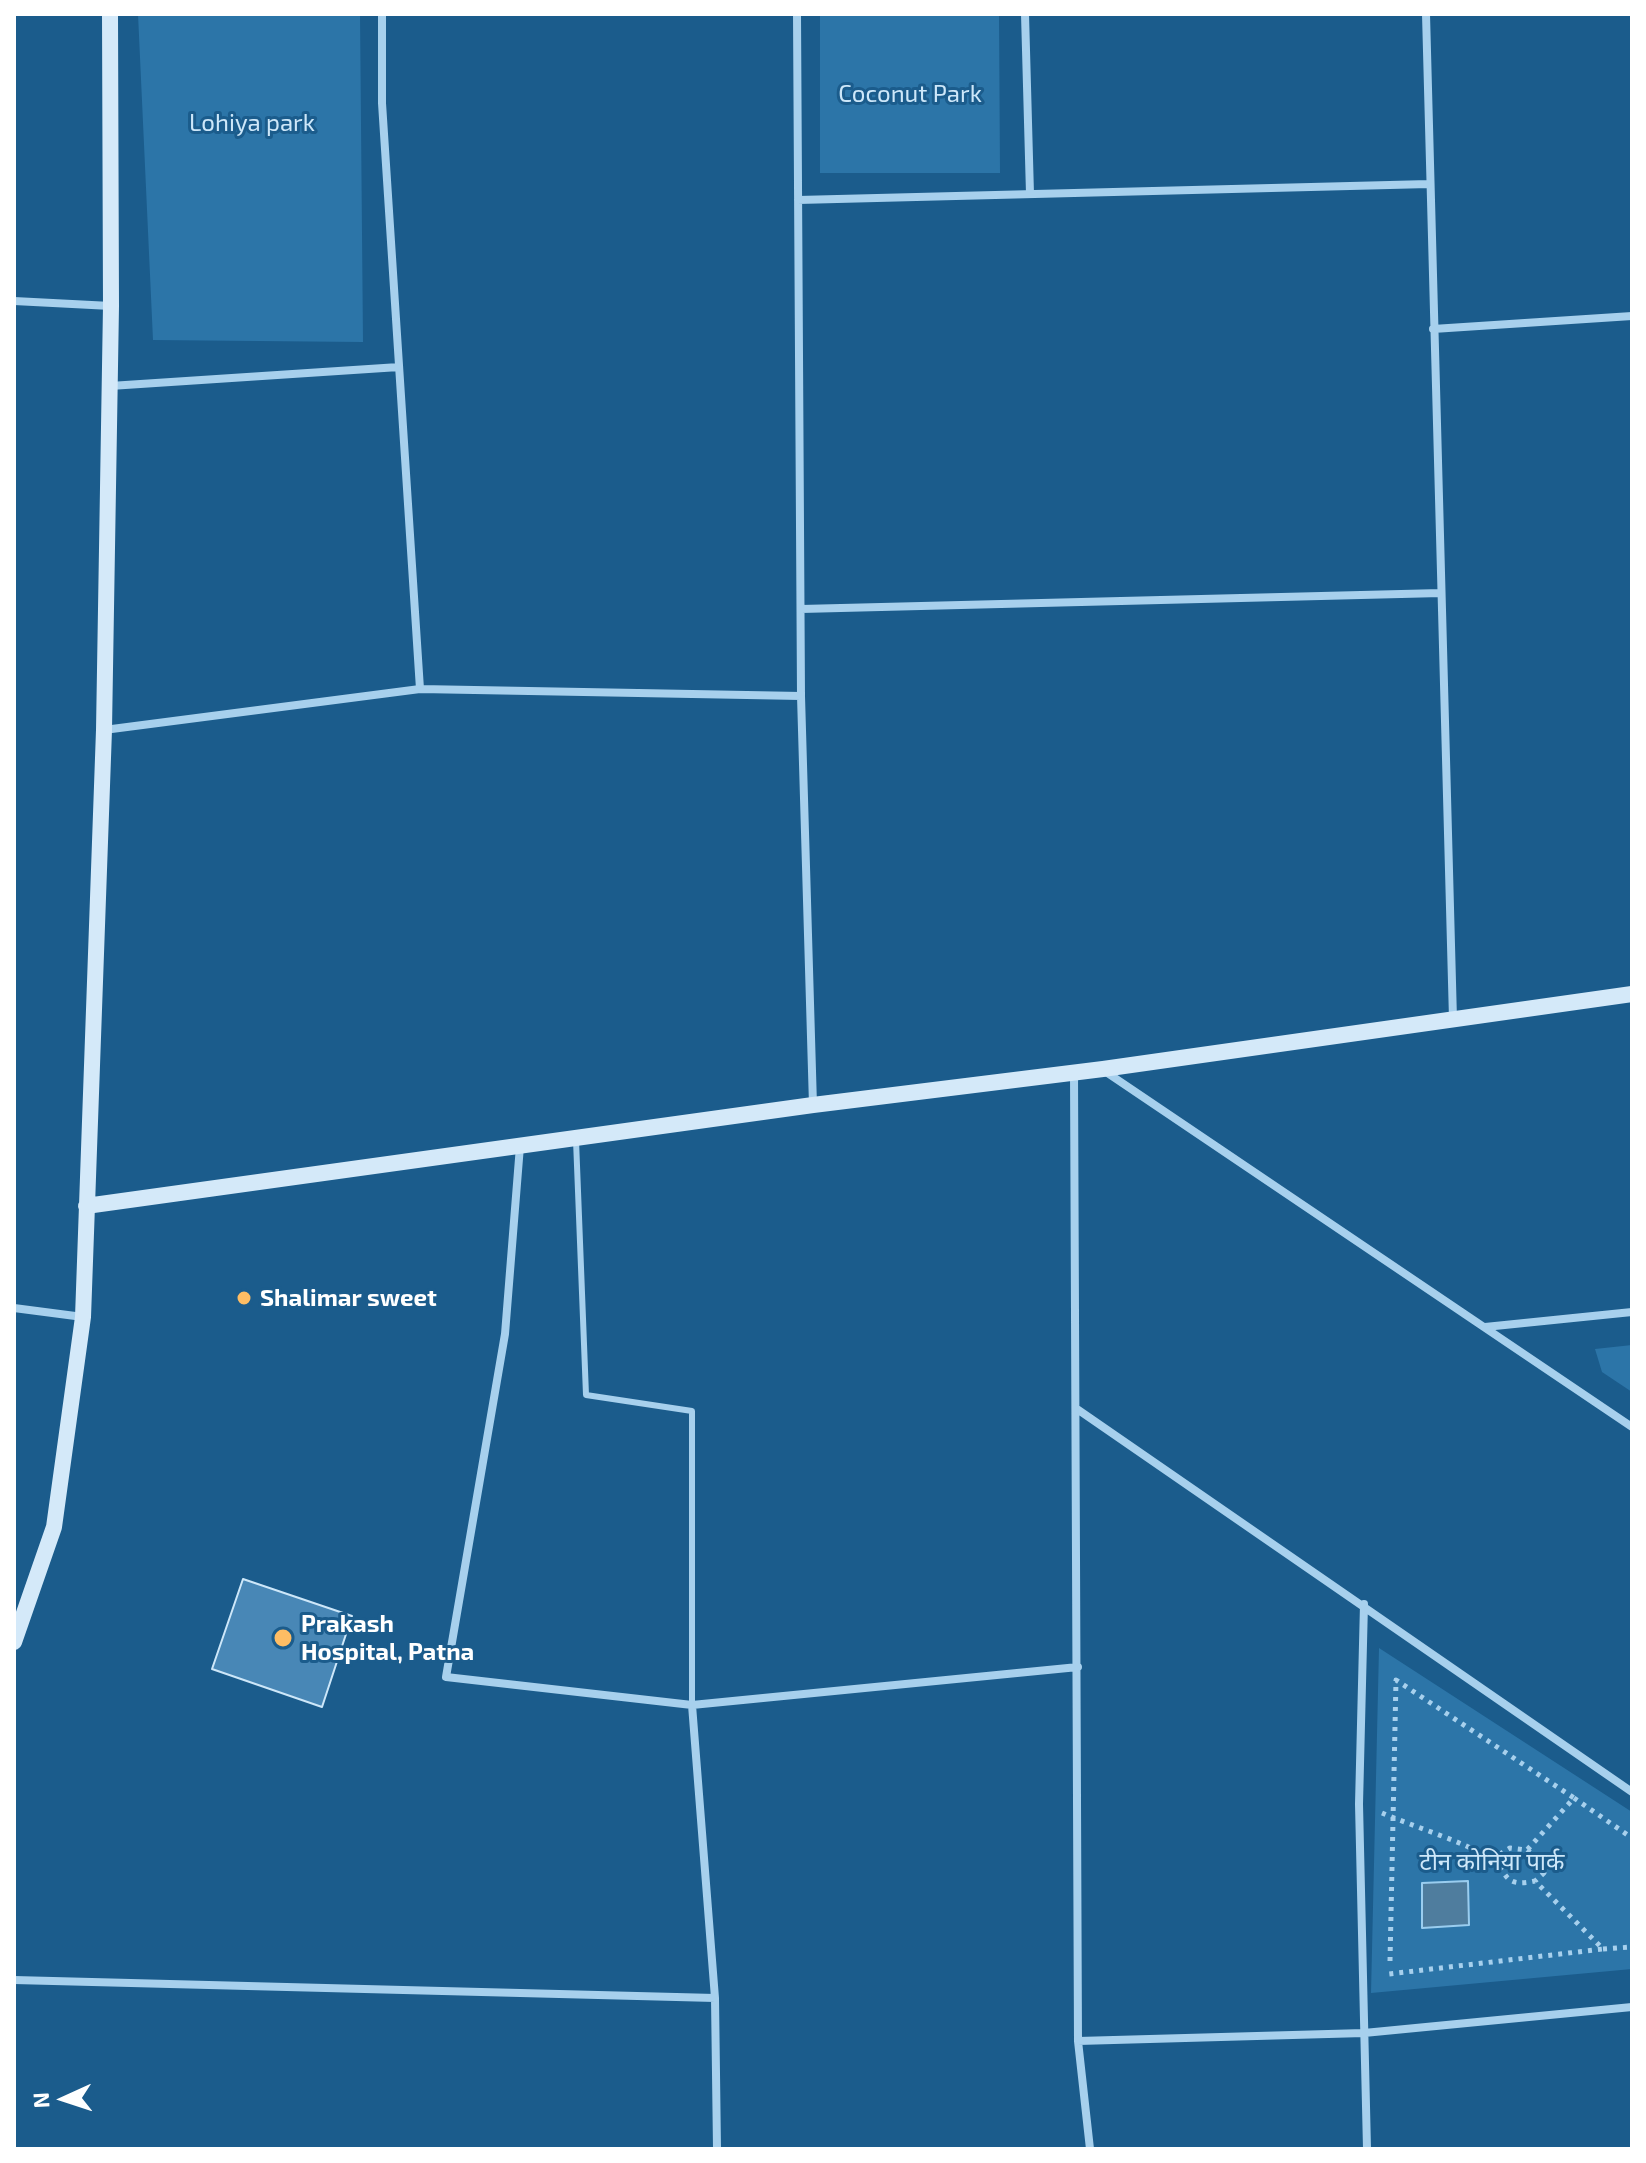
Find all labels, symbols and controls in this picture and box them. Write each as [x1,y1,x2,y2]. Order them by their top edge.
park label: Coconut Park [838,80,982,108]
park label: Lohiya park [189,109,315,137]
place label: Shalimar sweet [260,1284,437,1312]
marker: Shalimar sweet [235,1289,253,1307]
place label: Prakash Hospital, Patna [301,1610,474,1666]
marker: Prakash Hospital, Patna [272,1627,294,1649]
park label: टीन कोनिया पार्क [1420,1848,1564,1876]
north arrow [24,2059,104,2139]
text: N [27,2092,53,2109]

